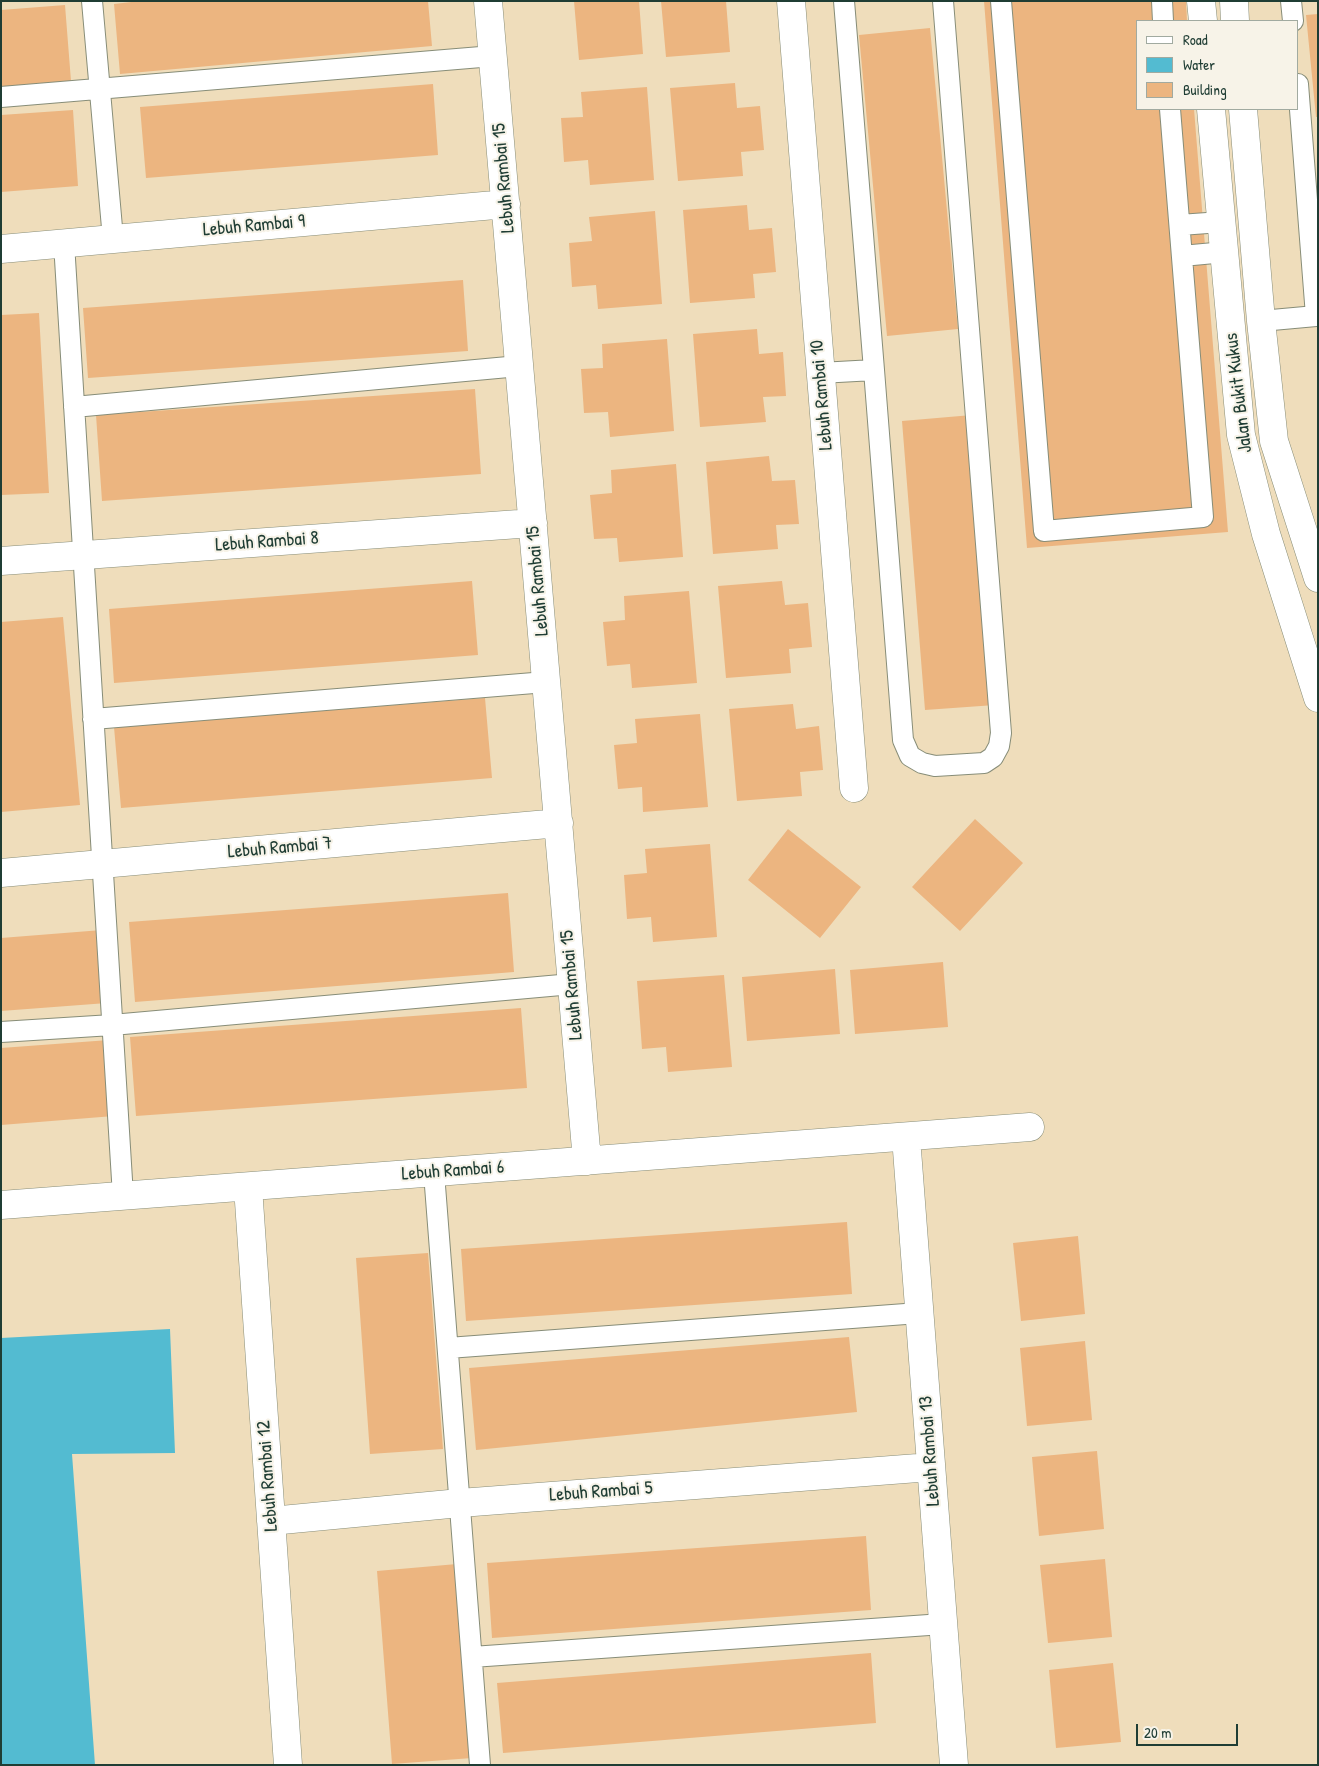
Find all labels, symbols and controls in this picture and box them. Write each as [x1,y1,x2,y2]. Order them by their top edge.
legend [1136,20,1299,110]
text: Road [1183,29,1208,50]
text: Water [1183,54,1215,75]
text: Building [1183,79,1227,100]
street label: Lebuh Rambai 15 [488,122,520,234]
street label: Lebuh Rambai 9 [202,210,306,242]
street label: Jalan Bukit Kukus [1220,332,1258,454]
street label: Lebuh Rambai 10 [806,339,838,451]
street label: Lebuh Rambai 15 [522,525,554,637]
street label: Lebuh Rambai 8 [215,527,319,557]
street label: Lebuh Rambai 7 [227,832,333,864]
street label: Lebuh Rambai 15 [556,929,588,1041]
street label: Lebuh Rambai 6 [401,1156,505,1186]
street label: Lebuh Rambai 13 [915,1395,945,1507]
street label: Lebuh Rambai 12 [253,1420,283,1532]
street label: Lebuh Rambai 5 [549,1477,653,1507]
scale bar [1139,1714,1242,1746]
text: 20 m [1144,1722,1171,1743]

